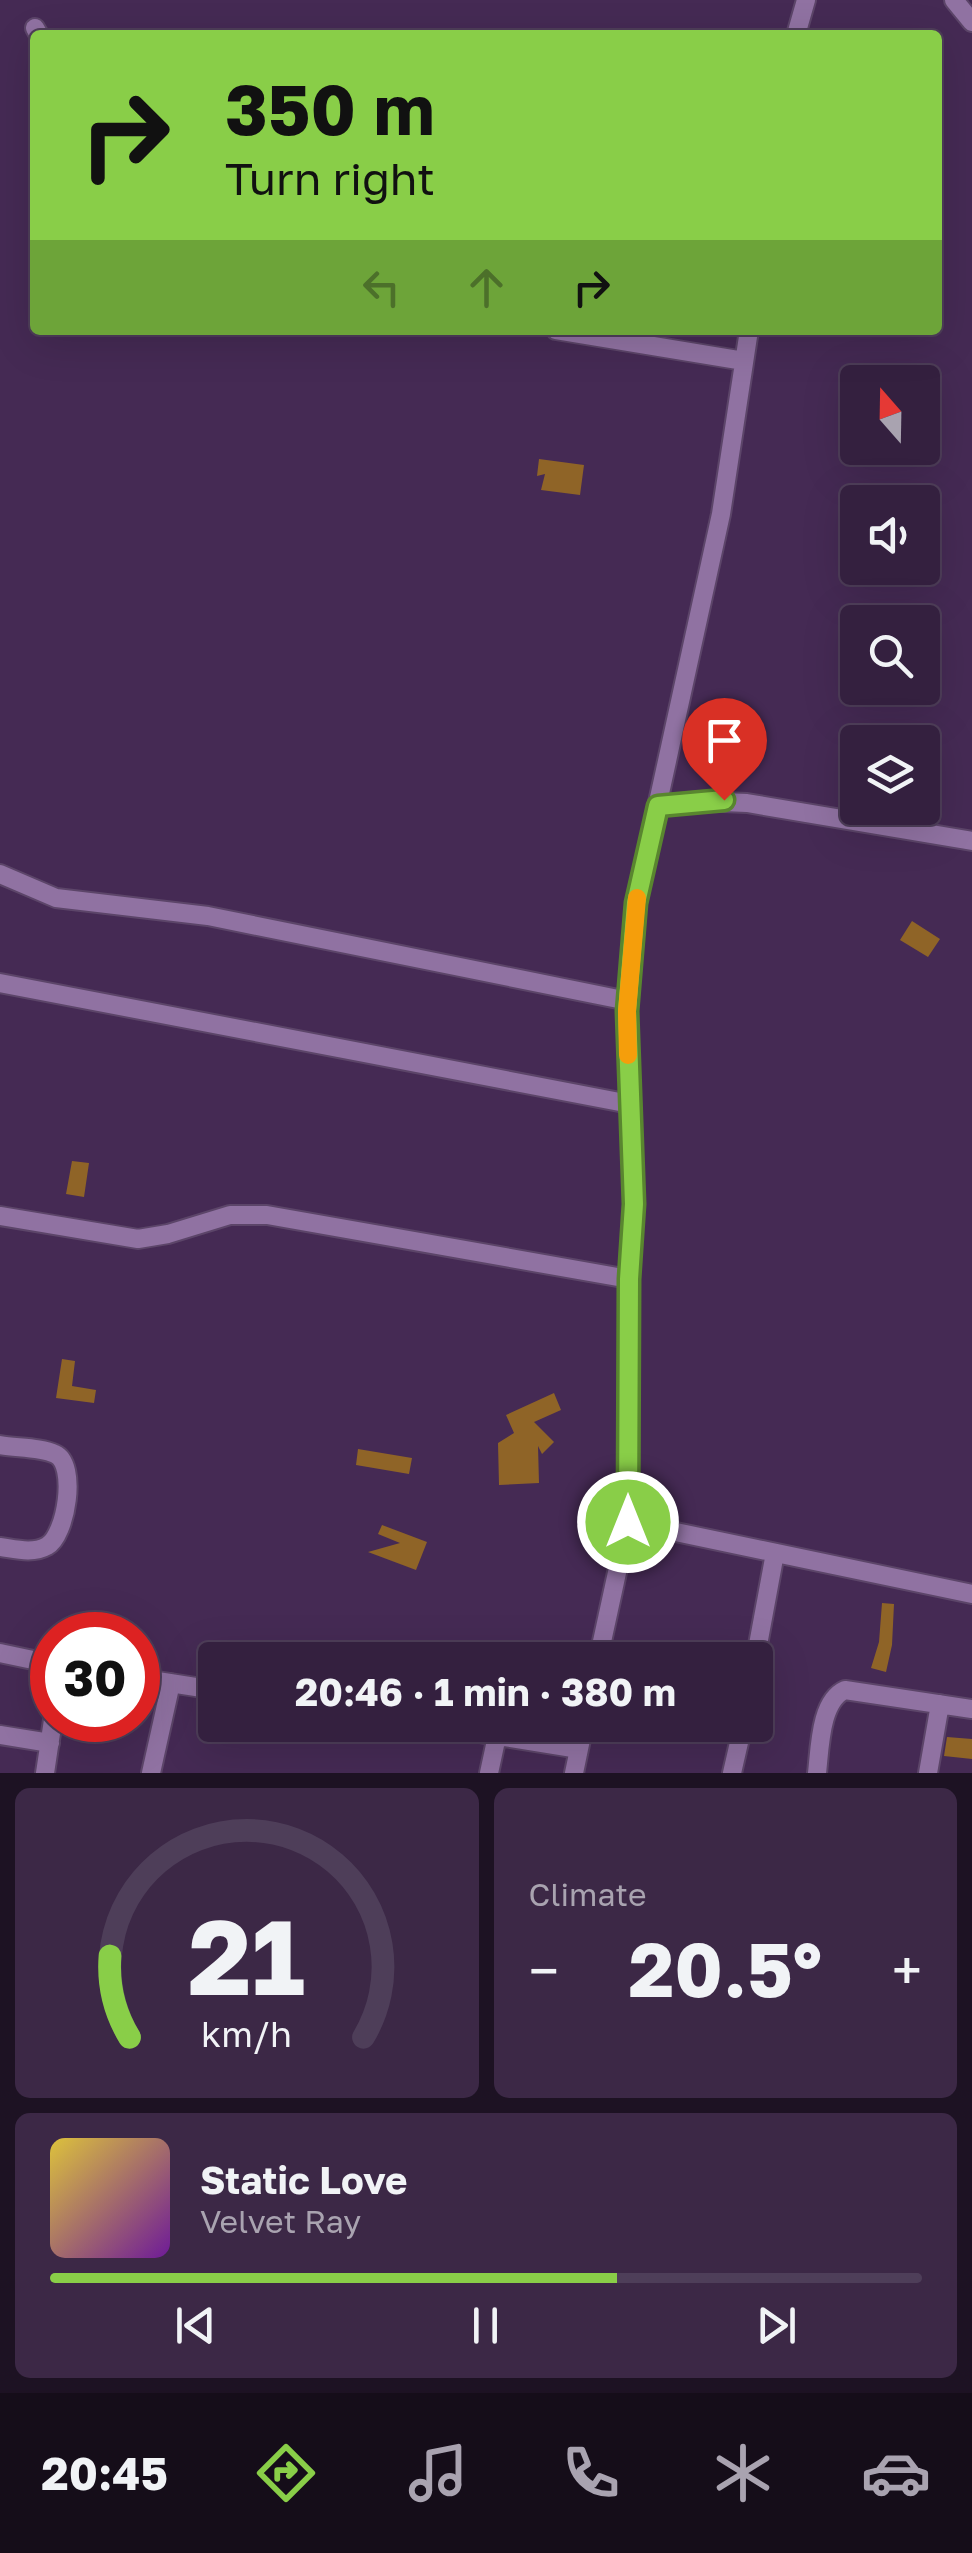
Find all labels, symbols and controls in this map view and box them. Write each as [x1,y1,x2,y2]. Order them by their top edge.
text: 350 m [225,66,435,150]
icon: right [60,70,190,200]
text: Turn right [225,151,435,205]
icon: left [354,260,409,315]
icon: ahead [459,260,514,315]
icon: right [564,260,619,315]
north arrow [840,365,940,465]
map controls [840,365,940,825]
button: sound [840,485,940,585]
button: search [840,605,940,705]
pin [682,698,767,801]
icon: arrive [697,713,752,768]
button: layers [840,725,940,825]
position arrow [576,1470,680,1574]
speed limit sign: 30 [30,1612,160,1742]
text: 20:46 · 1 min · 380 m [295,1669,676,1714]
text: Climate [529,1875,647,1913]
text: 21 [188,1893,305,2018]
text: 20.5° [628,1923,822,2014]
text: − [529,1937,559,2003]
text: + [892,1937,922,2003]
text: km/h [201,2012,292,2055]
text: Static Love [200,2157,407,2202]
text: Velvet Ray [200,2202,361,2240]
icon: previous [168,2298,223,2353]
icon: pause [458,2298,513,2353]
icon: next [749,2298,804,2353]
icon: directions [251,2438,321,2508]
icon: music [403,2438,473,2508]
icon: phone [556,2438,626,2508]
icon: climate [708,2438,778,2508]
icon: car [861,2438,931,2508]
text: 20:45 [41,2446,168,2500]

